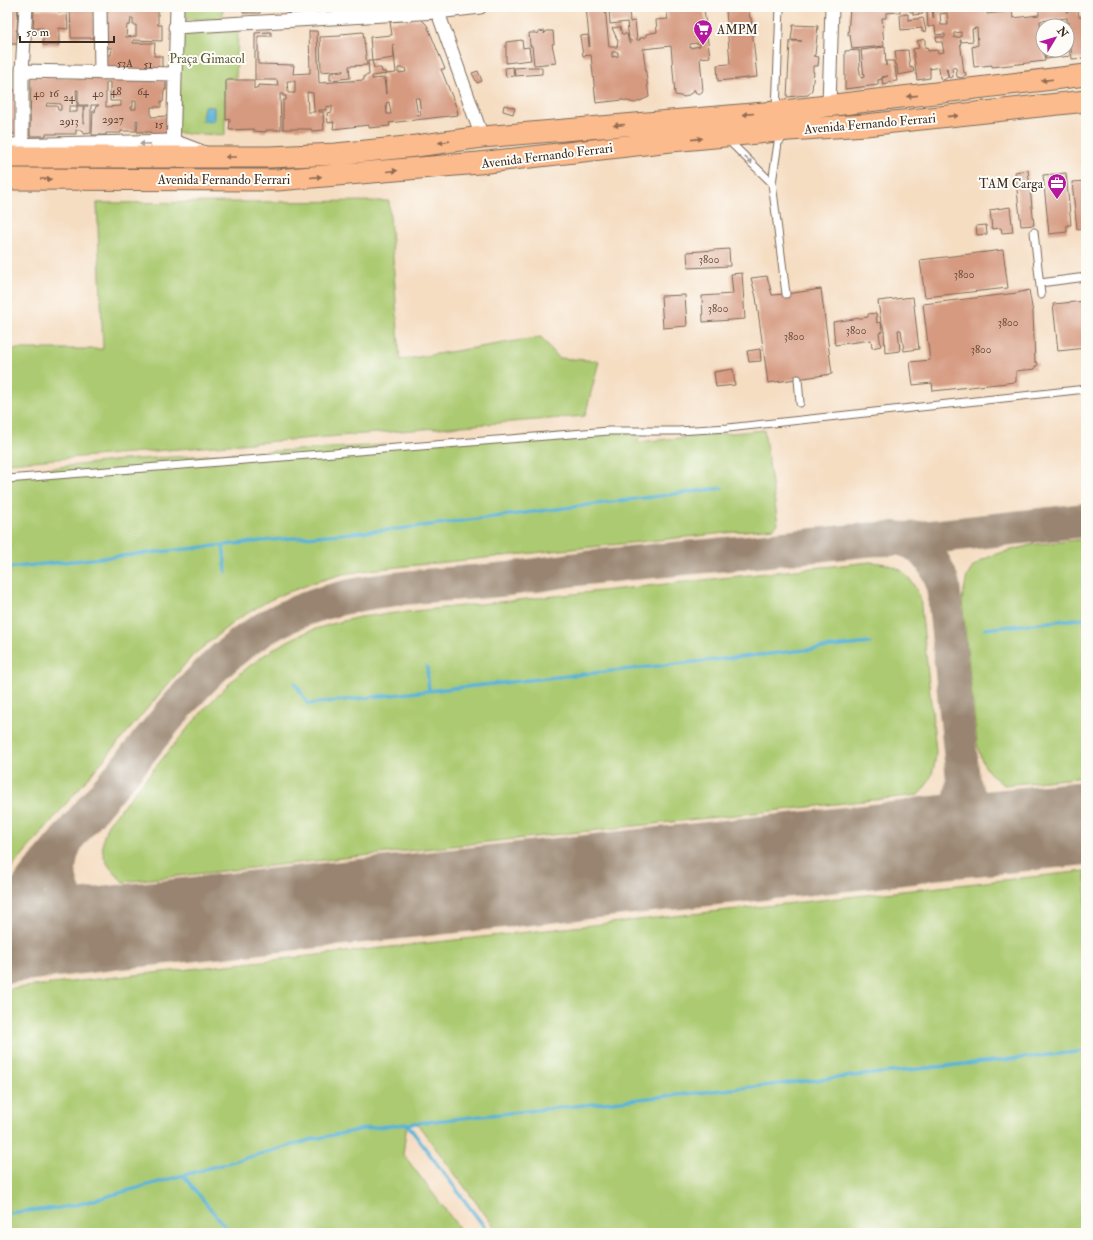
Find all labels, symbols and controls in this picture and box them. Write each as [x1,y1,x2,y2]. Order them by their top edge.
scale bar [20,18,114,44]
supermarket icon: AMPM [692,18,714,46]
north arrow [1035,18,1075,58]
place label: AMPM [716,22,758,38]
text: N [1054,23,1071,41]
text: 50 m [26,25,50,40]
park label: Praça Gimacol [169,51,245,67]
house number: 53A [117,57,133,70]
house number: 51 [144,58,152,71]
one-way arrow [1041,77,1053,83]
house number: 48 [110,85,122,98]
house number: 64 [137,85,150,98]
house number: 40 [33,87,45,100]
house number: 16 [49,87,60,100]
house number: 40 [92,87,104,100]
house number: 24 [63,91,76,104]
one-way arrow [906,92,918,99]
street label: Avenida Fernando Ferrari [803,110,937,138]
one-way arrow [742,111,754,117]
house number: 2927 [102,113,124,126]
one-way arrow [947,113,959,119]
house number: 2913 [59,115,79,128]
house number: 15 [155,118,164,131]
one-way arrow [613,122,625,128]
one-way arrow [691,135,703,142]
one-way arrow [438,139,450,145]
street label: Avenida Fernando Ferrari [480,140,614,172]
one-way arrow [138,141,151,147]
one-way arrow [224,154,237,160]
one-way arrow [743,155,753,165]
one-way arrow [386,168,398,175]
street label: Avenida Fernando Ferrari [157,172,291,188]
office icon: TAM Carga [1046,172,1068,200]
one-way arrow [310,174,322,181]
one-way arrow [40,176,53,182]
place label: TAM Carga [979,176,1044,192]
house number: 3800 [699,253,720,266]
house number: 3800 [954,268,975,281]
house number: 3800 [708,302,729,315]
house number: 3800 [998,316,1019,329]
house number: 3800 [846,324,867,337]
house number: 3800 [784,330,805,343]
house number: 3800 [971,343,992,356]

